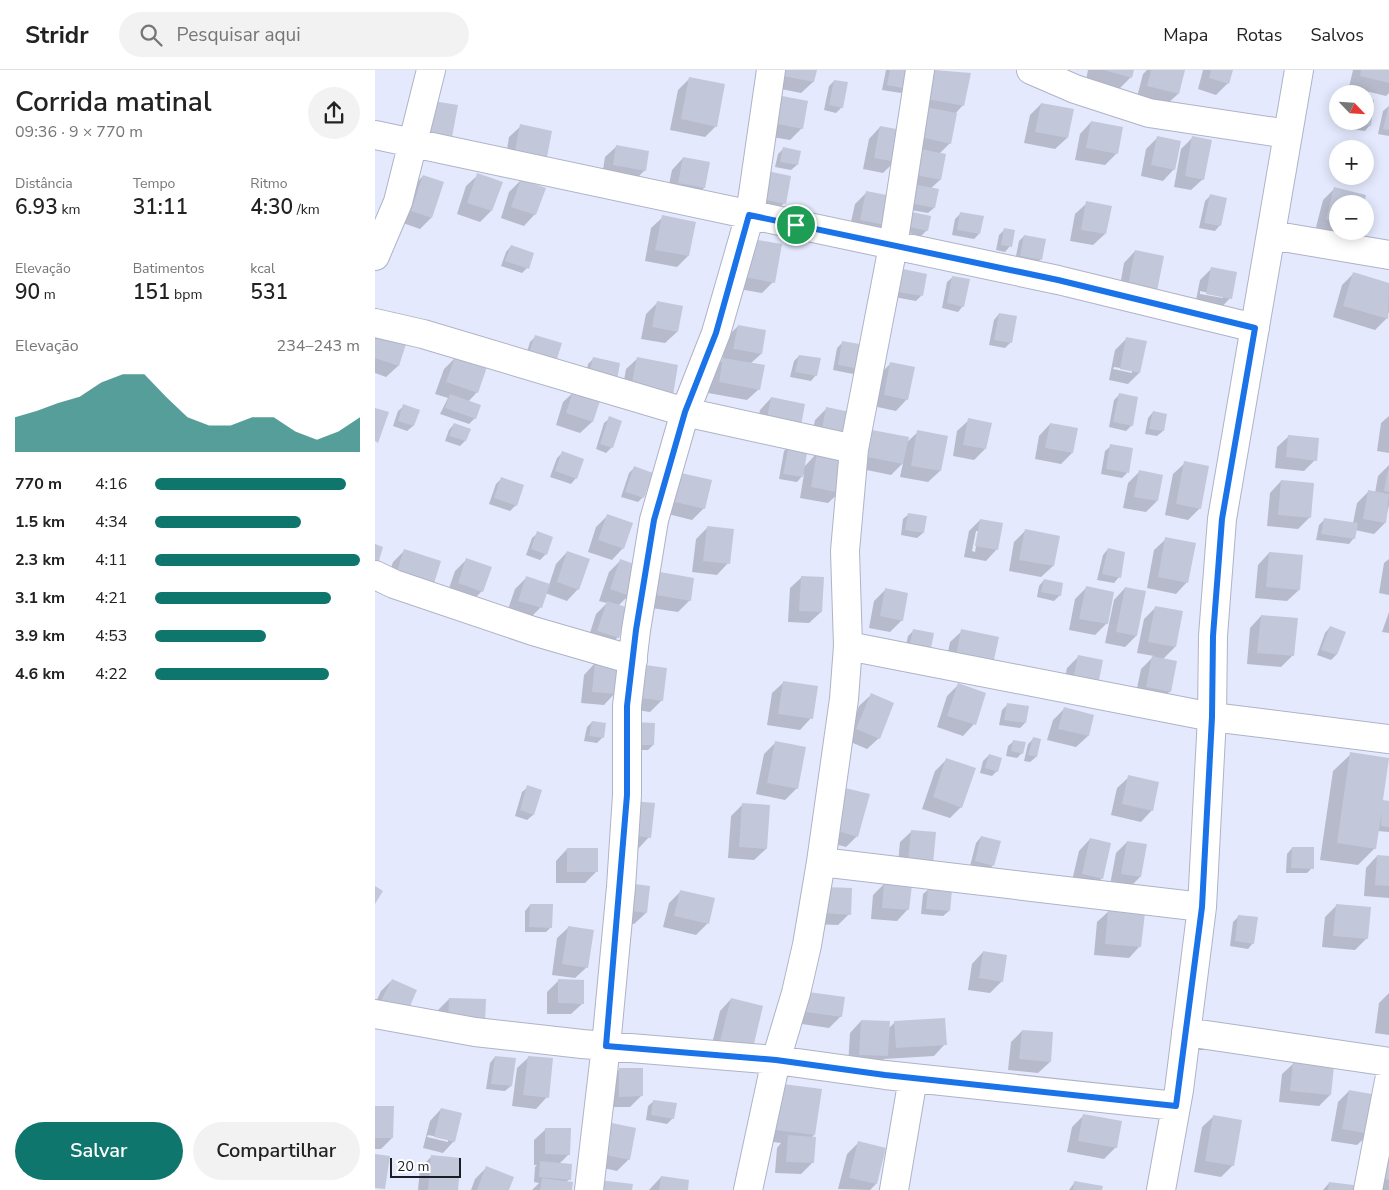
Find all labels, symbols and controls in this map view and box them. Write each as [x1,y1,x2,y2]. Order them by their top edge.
search box [119,12,469,57]
text: Stridr [25,19,89,51]
icon: search [137,21,165,49]
text: Pesquisar aqui [177,22,301,48]
text: Mapa [1163,23,1208,47]
text: Rotas [1236,23,1282,47]
text: Salvos [1310,23,1364,47]
text: Corrida matinal [15,83,211,121]
north arrow [1329,85,1374,130]
map controls [1329,85,1374,240]
button: share [308,87,360,139]
text: 09:36 · 9 × 770 m [15,121,143,143]
button: + [1329,140,1374,185]
text: Distância [15,174,73,193]
text: Tempo [133,174,175,193]
text: Ritmo [250,174,288,193]
text: 6.93 [15,193,58,221]
text: 31:11 [133,193,188,221]
text: 4:30 [250,193,293,221]
button: − [1329,195,1374,240]
text: km [58,200,80,219]
text: /km [293,200,320,219]
pin [775,204,817,246]
icon: arrive [782,211,810,239]
text: Elevação [15,259,71,278]
text: Batimentos [133,259,204,278]
text: kcal [250,259,275,278]
text: 90 [15,278,40,306]
text: 151 [133,278,170,306]
text: 531 [250,278,288,306]
text: m [40,285,56,304]
text: bpm [170,285,202,304]
text: Elevação [15,335,79,357]
text: 234–243 m [277,335,360,357]
text: 770 m [15,473,62,495]
text: 4:16 [95,473,127,495]
text: 1.5 km [15,511,65,533]
text: 4:34 [95,511,127,533]
text: 2.3 km [15,549,65,571]
text: 4:11 [95,549,127,571]
text: 3.1 km [15,587,65,609]
text: 4:21 [95,587,127,609]
text: 3.9 km [15,625,65,647]
text: 4:53 [95,625,127,647]
text: 4.6 km [15,663,65,685]
text: 4:22 [95,663,127,685]
button: Salvar [15,1122,183,1180]
button: Compartilhar [193,1122,360,1180]
scale bar [390,1155,461,1178]
text: 20 m [397,1157,429,1176]

